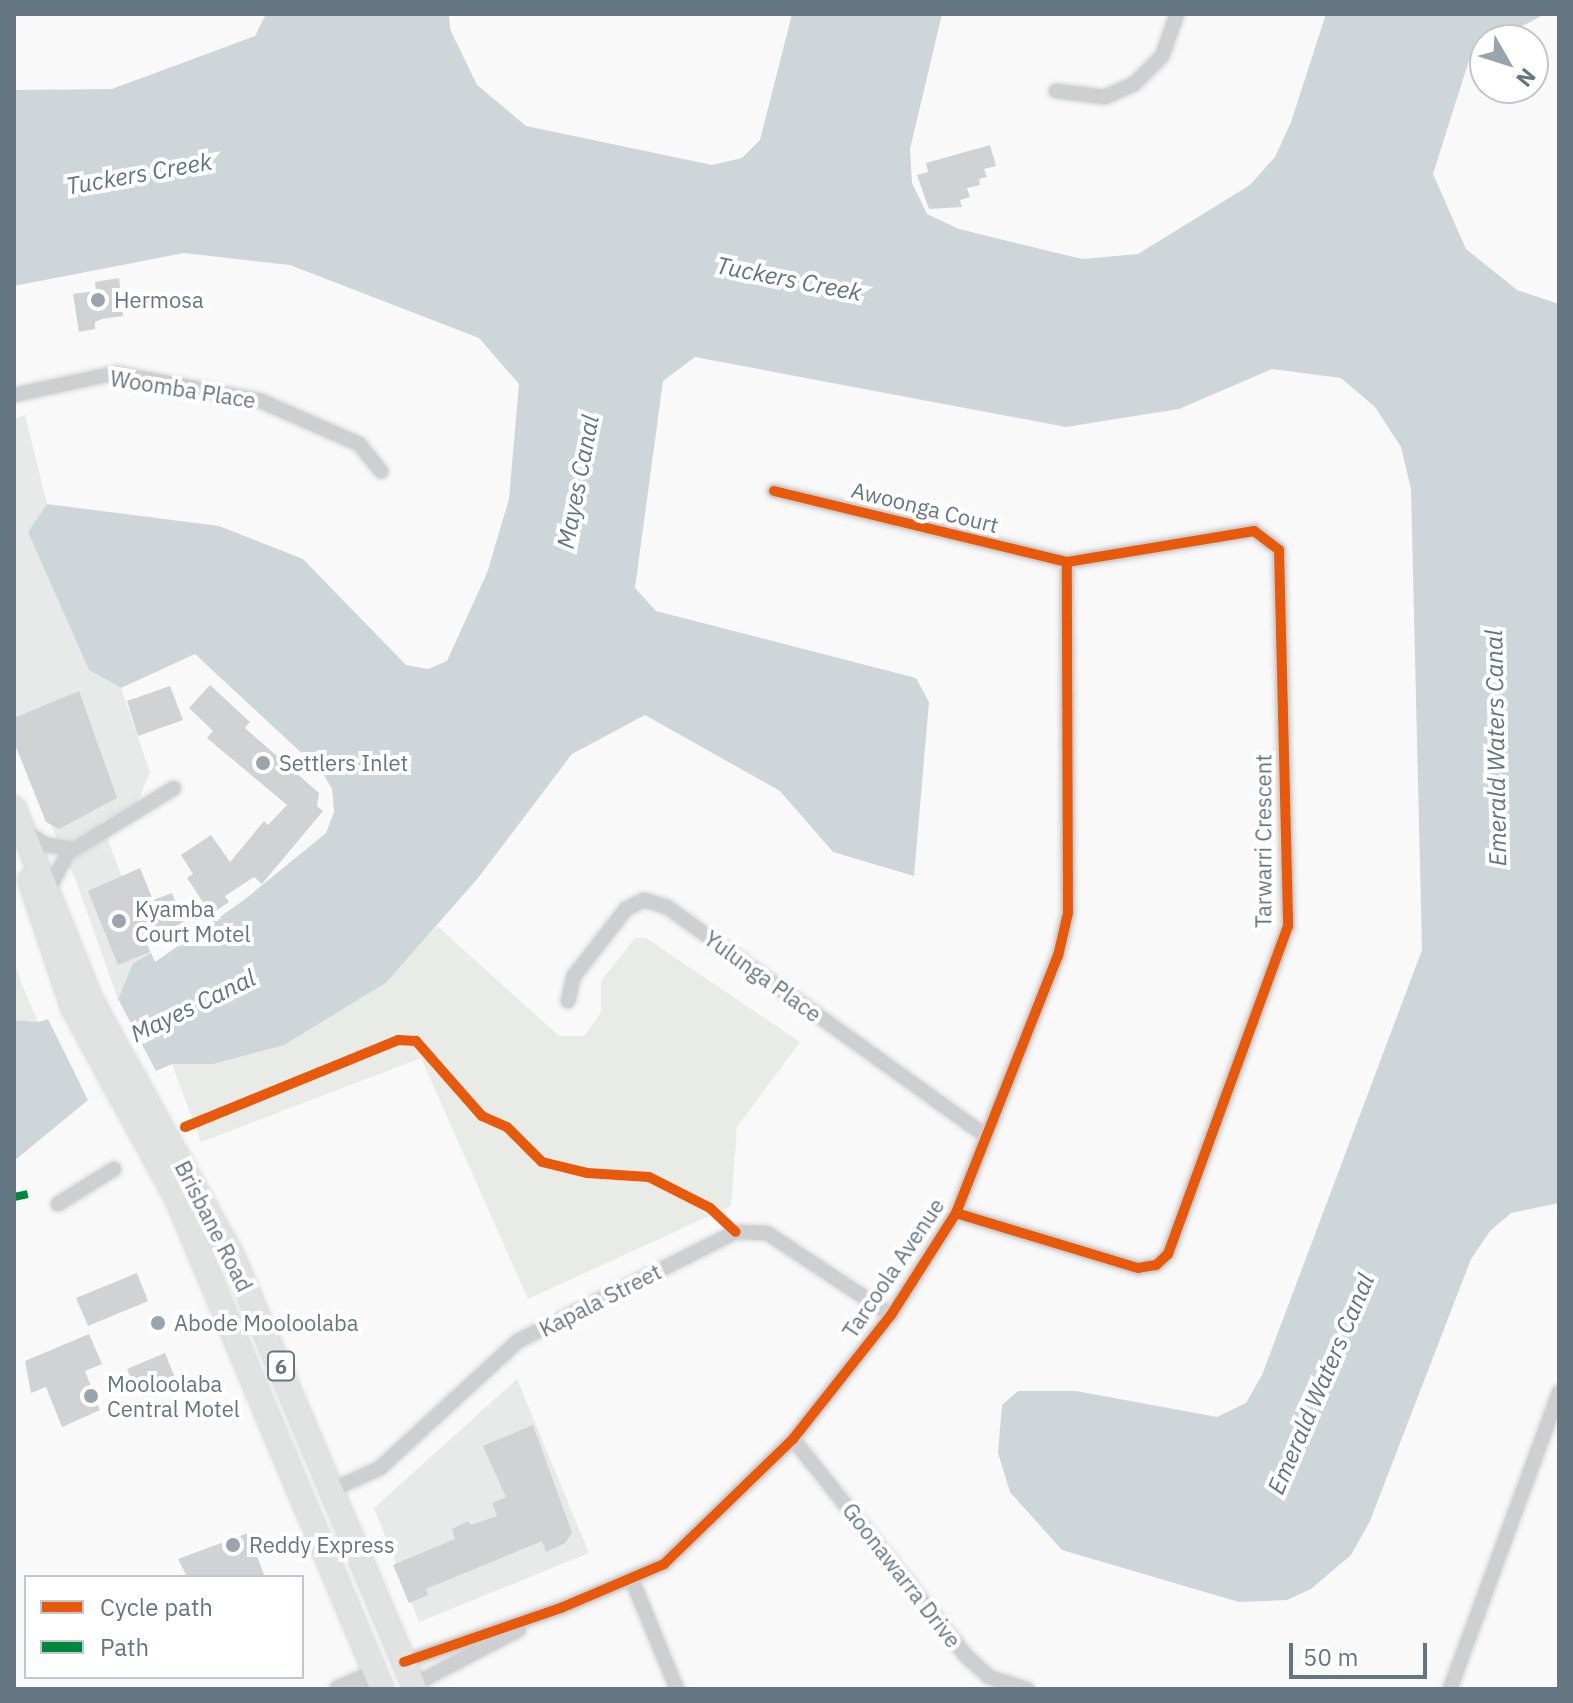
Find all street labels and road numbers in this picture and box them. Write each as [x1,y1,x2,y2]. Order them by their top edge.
street label: Woomba Place [108,364,258,414]
street label: Awoonga Court [849,476,1001,538]
street label: Tarwarri Crescent [1250,754,1276,928]
street label: Yulunga Place [699,925,827,1027]
street label: Brisbane Road [170,1156,258,1296]
street label: Tarcoola Avenue [837,1193,949,1343]
street label: Kapala Street [535,1258,665,1342]
road number: 6 [267,1350,295,1382]
street label: Goonawarra Drive [837,1497,967,1653]

